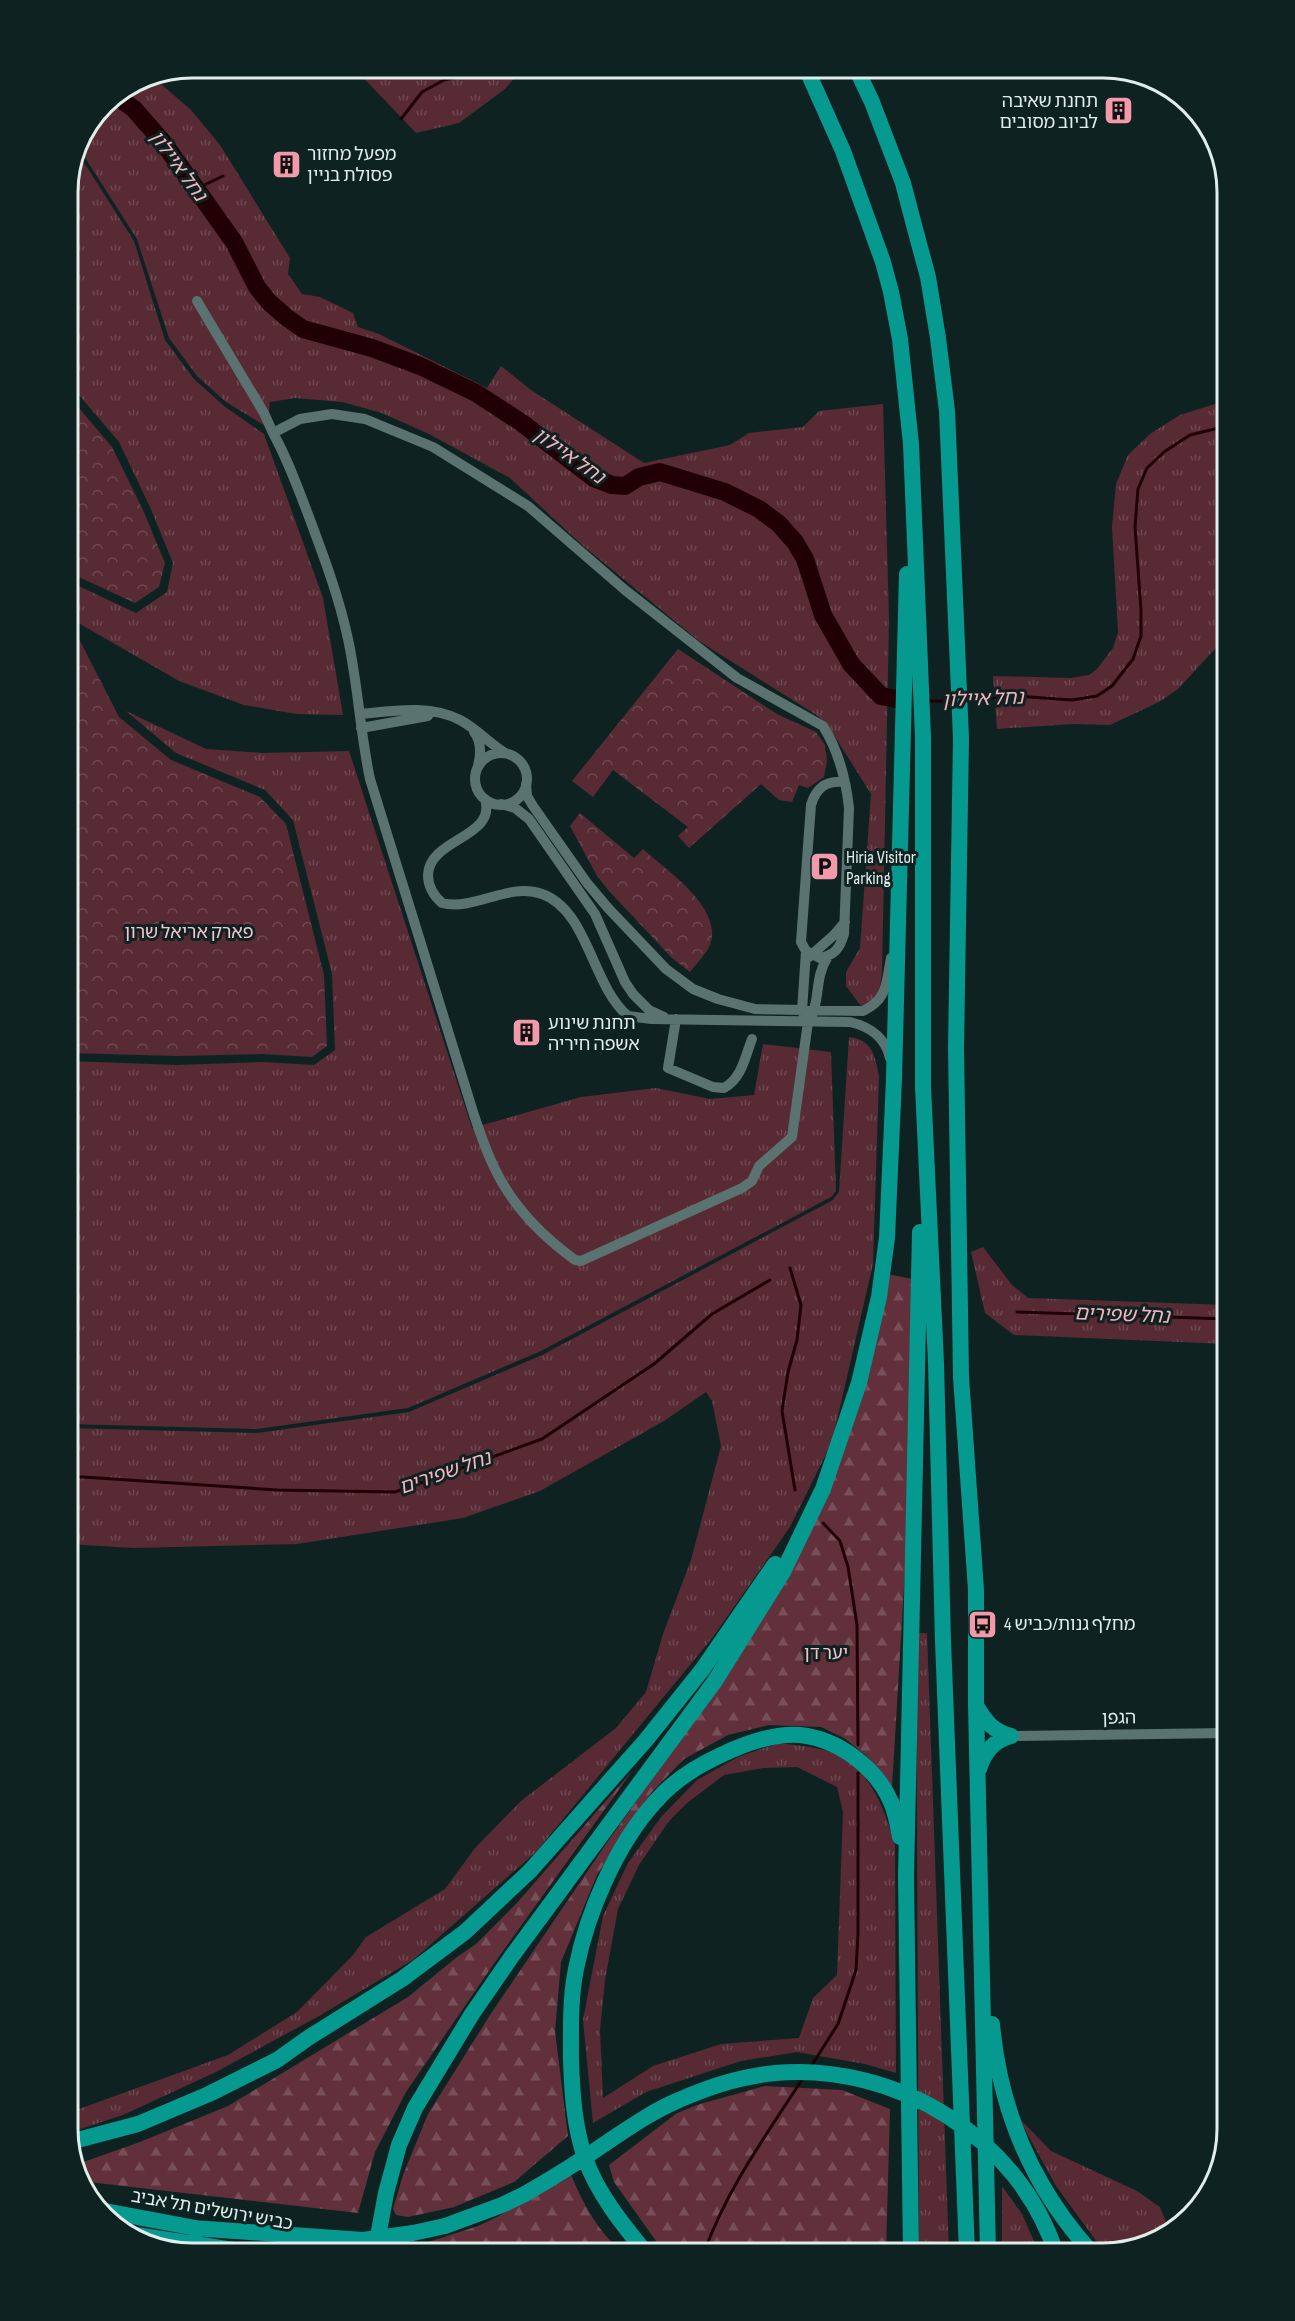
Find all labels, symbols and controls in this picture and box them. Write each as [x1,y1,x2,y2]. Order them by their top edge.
place label: תחנת שאיבה לביוב מסובים [999,91,1098,133]
building icon: תחנת שאיבה לביוב מסובים [1103,95,1135,127]
water label: נחל איילון [144,126,212,207]
place label: מפעל מחזור פסולת בניין [307,144,397,186]
building icon: מפעל מחזור פסולת בניין [270,148,302,180]
water label: נחל איילון [529,423,610,490]
water label: נחל איילון [942,686,1026,712]
place label: Hiria Visitor Parking [846,847,916,889]
parking icon: Hiria Visitor Parking [809,851,841,883]
park label: פארק אריאל שרון [124,922,254,943]
place label: תחנת שינוע אשפה חיריה [548,1013,640,1055]
building icon: תחנת שינוע אשפה חיריה [511,1017,543,1049]
water label: נחל שפירים [1074,1301,1172,1329]
water label: נחל שפירים [396,1446,496,1500]
bus stop icon: מחלף גנות/כביש 4 [967,1608,999,1640]
place label: מחלף גנות/כביש 4 [1004,1614,1136,1635]
park label: יער דן [804,1643,848,1664]
street label: הגפן [1102,1707,1136,1729]
street label: כביש ירושלים תל אביב [130,2185,294,2235]

